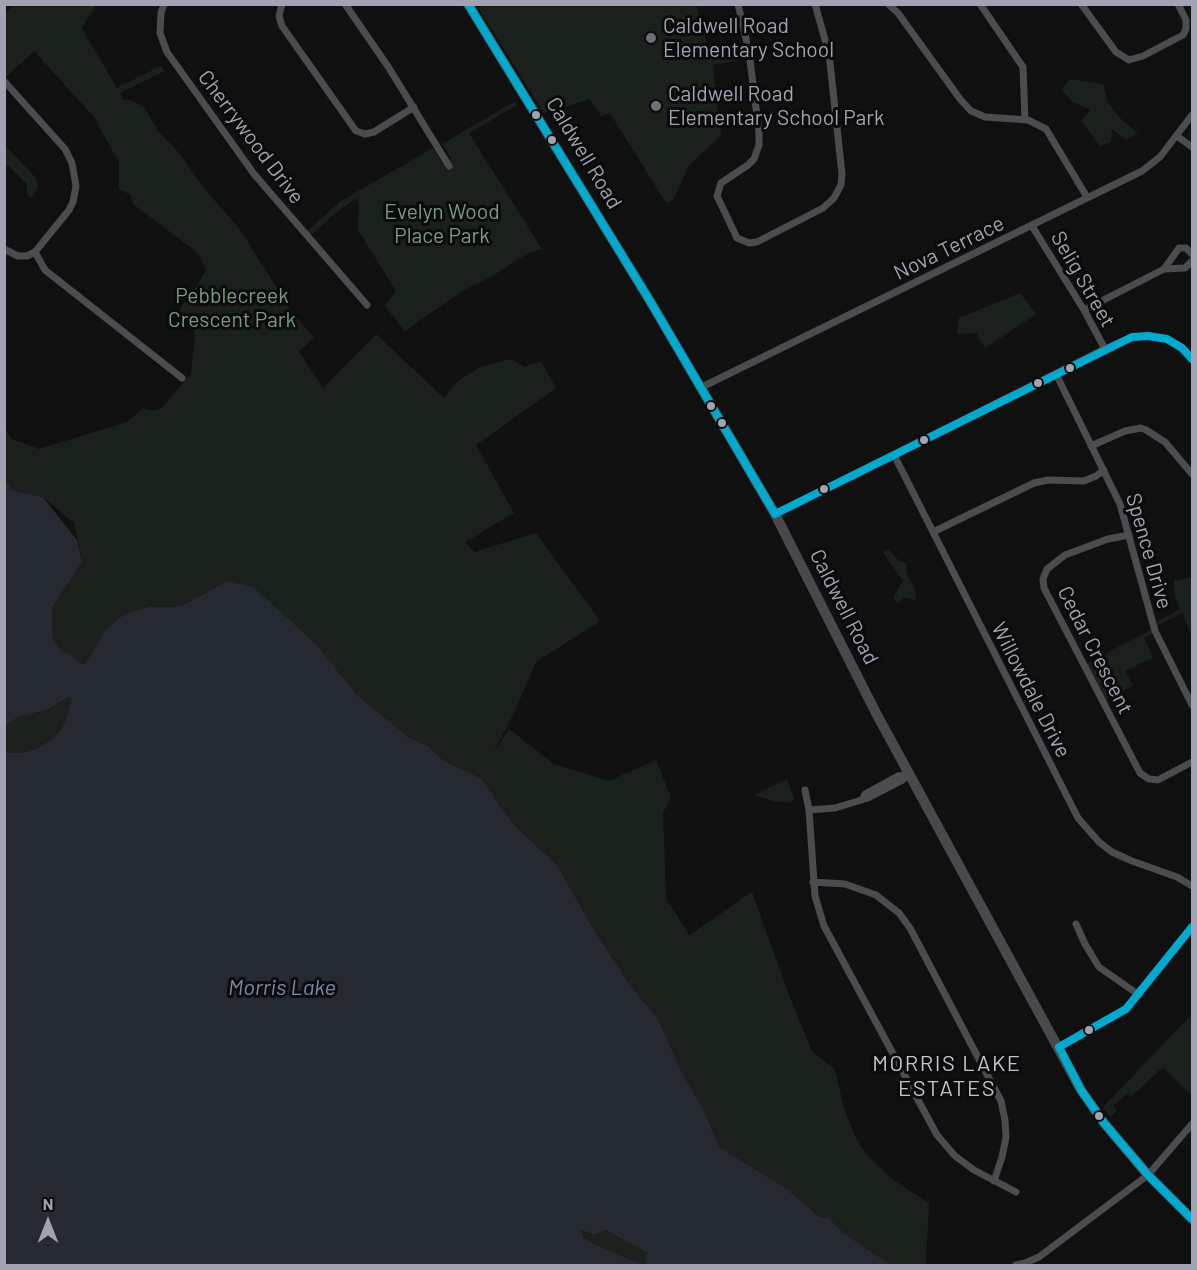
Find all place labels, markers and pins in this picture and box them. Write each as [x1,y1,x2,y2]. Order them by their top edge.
place label: Caldwell Road Elementary School [663,13,834,63]
marker: Caldwell Road Elementary School [644,31,658,45]
place label: Caldwell Road Elementary School Park [668,81,884,131]
marker: Caldwell Road Elementary School Park [649,99,663,113]
unlabelled marker [530,109,542,121]
unlabelled marker [546,134,558,146]
unlabelled marker [1064,362,1076,374]
unlabelled marker [1032,377,1044,389]
unlabelled marker [705,400,717,412]
unlabelled marker [716,417,728,429]
unlabelled marker [918,434,930,446]
unlabelled marker [818,483,830,495]
unlabelled marker [1083,1024,1095,1036]
unlabelled marker [1093,1110,1105,1122]

